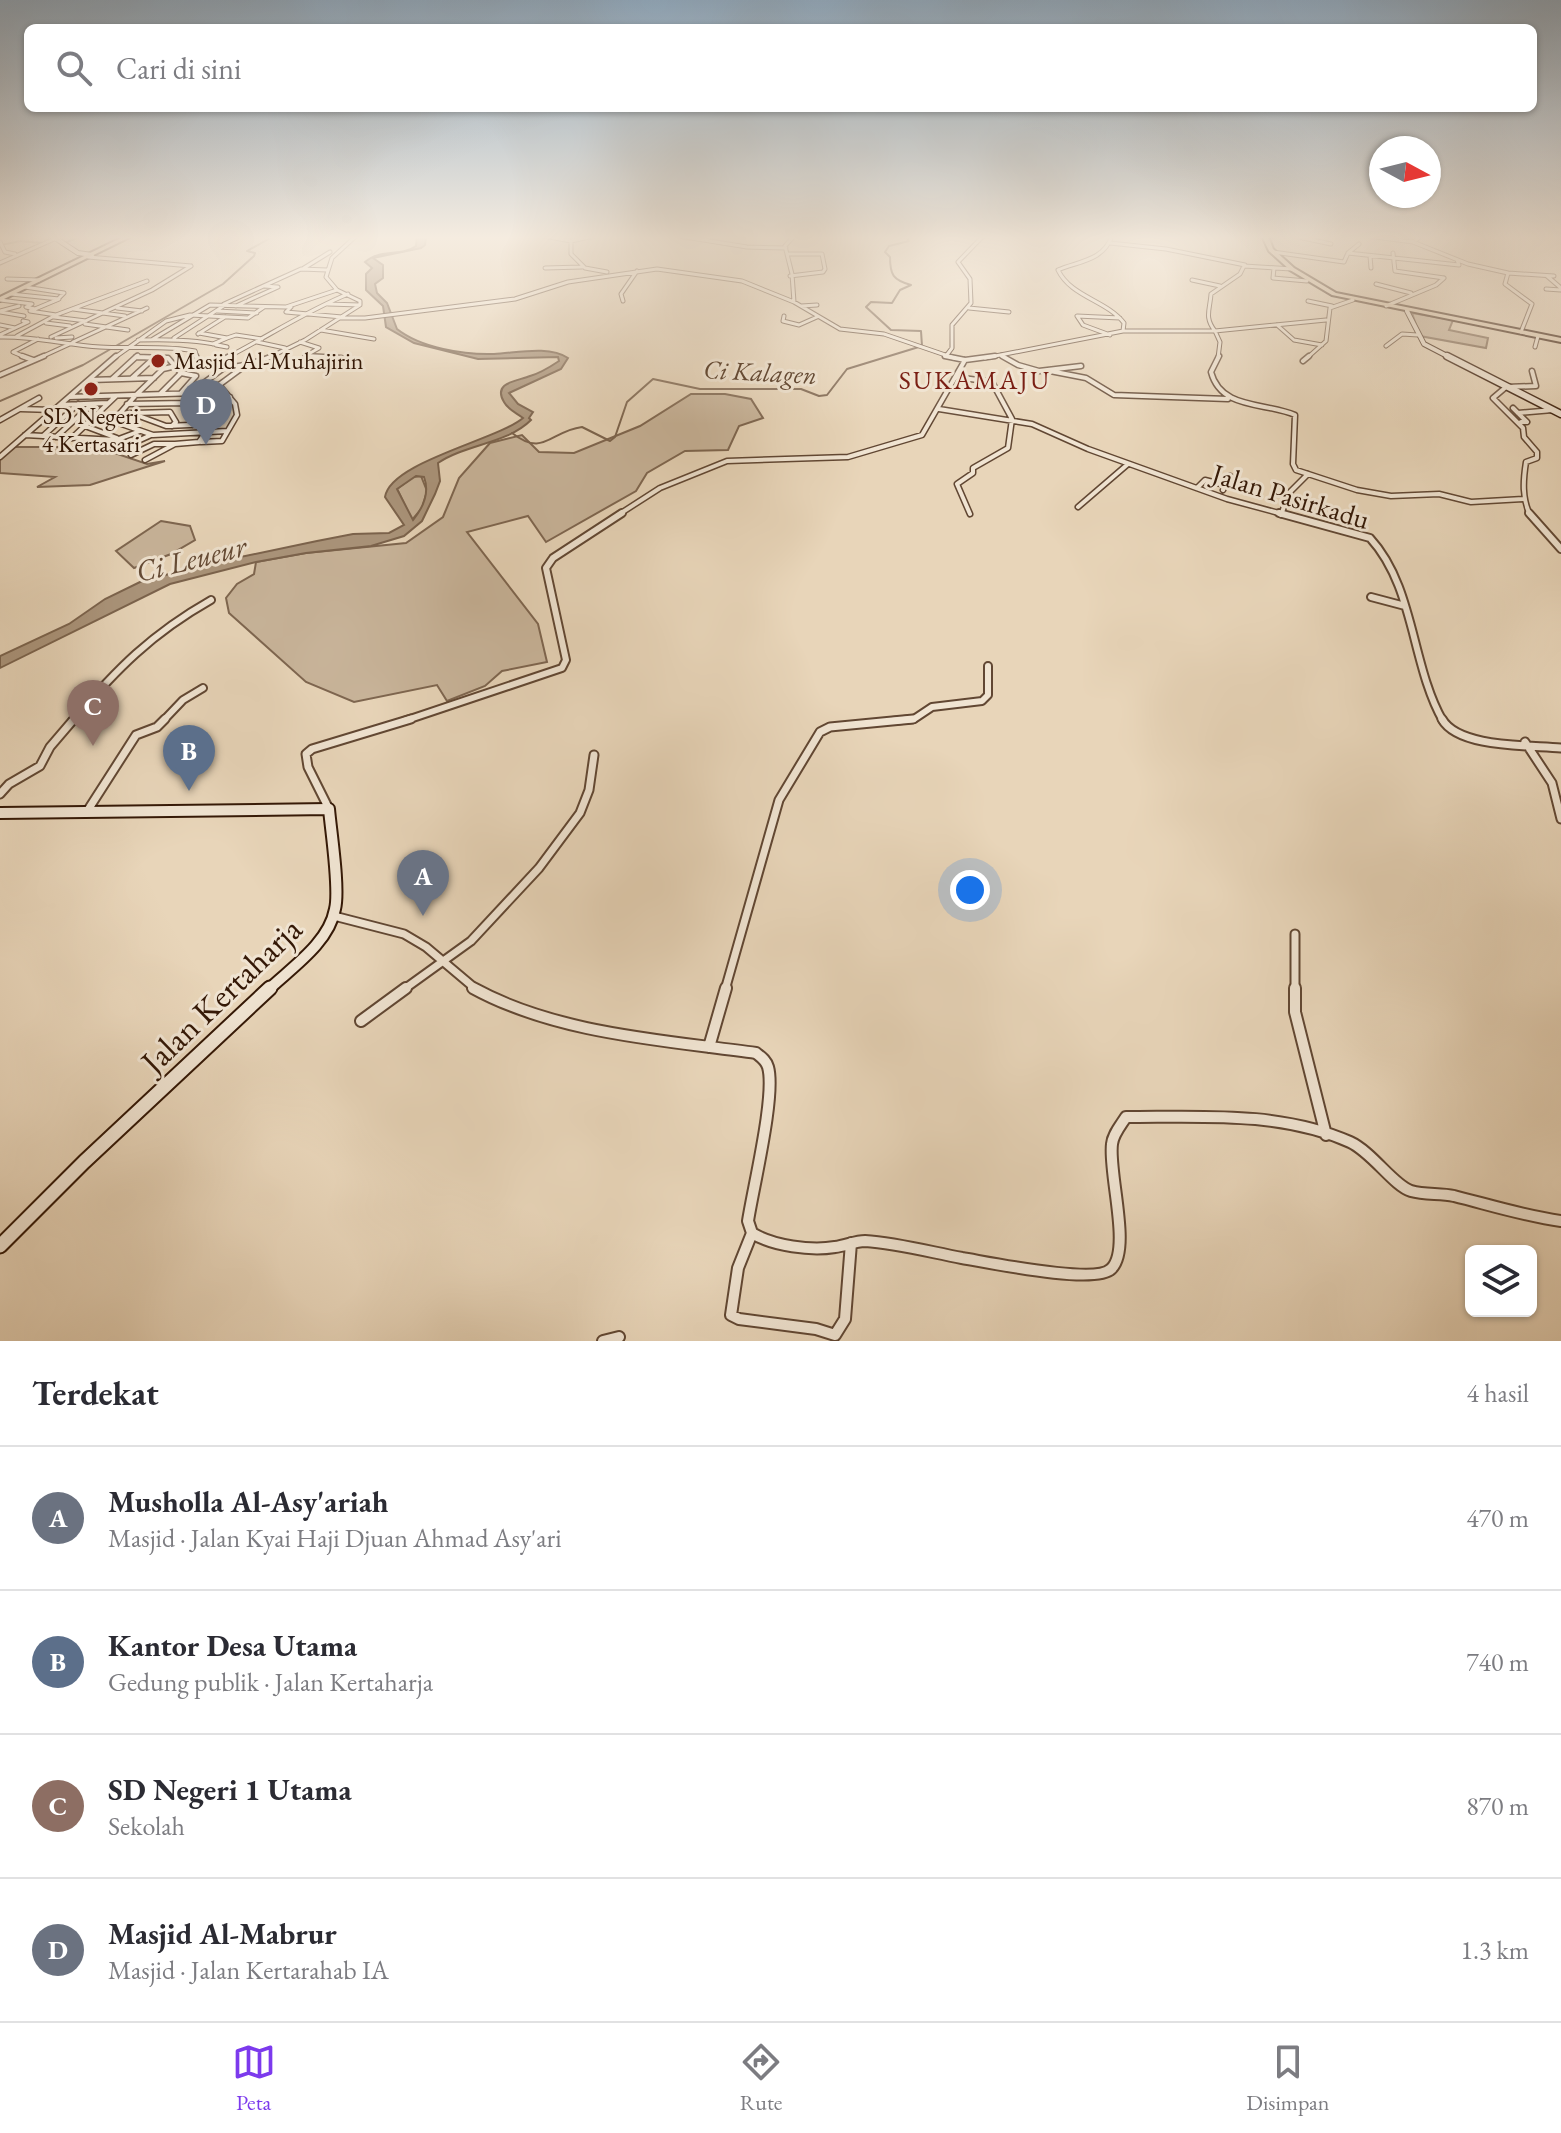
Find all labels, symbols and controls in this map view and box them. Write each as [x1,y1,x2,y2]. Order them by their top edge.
search box [24,24,1537,112]
icon: search [52,46,96,90]
text: Cari di sini [116,49,241,88]
north arrow [1369,136,1441,208]
place label: Masjid Al-Muhajirin [174,345,364,376]
marker: Masjid Al-Muhajirin [149,352,167,370]
water label: Ci Kalagen [703,352,817,392]
district label: SUKAMAJU [899,363,1051,397]
pin: D [180,379,232,445]
marker: SD Negeri 4 Kertasari [82,380,100,398]
place label: SD Negeri 4 Kertasari [42,400,140,459]
street label: Jalan Pasirkadu [1206,454,1374,537]
water label: Ci Leueur [132,526,252,591]
pin: C [67,680,119,746]
pin: B [163,725,215,791]
pin: A [397,850,449,916]
your location [950,870,990,910]
street label: Jalan Kertaharja [129,907,311,1085]
map controls [1465,1245,1537,1317]
button: layers [1465,1245,1537,1317]
text: Terdekat [32,1371,159,1415]
text: 4 hasil [1467,1376,1529,1410]
text: Musholla Al-Asy'ariah [108,1482,389,1521]
text: A [49,1501,67,1535]
text: 470 m [1466,1501,1529,1535]
text: Masjid · Jalan Kyai Haji Djuan Ahmad Asy'ari [108,1521,562,1555]
text: Kantor Desa Utama [108,1626,357,1665]
text: B [50,1645,66,1679]
text: 740 m [1466,1645,1529,1679]
text: Gedung publik · Jalan Kertaharja [108,1665,433,1699]
text: SD Negeri 1 Utama [108,1770,352,1809]
text: C [49,1789,67,1823]
text: 870 m [1466,1789,1529,1823]
text: Sekolah [108,1809,185,1843]
text: Masjid Al-Mabrur [108,1914,337,1953]
text: D [48,1933,68,1967]
text: 1.3 km [1460,1933,1529,1967]
text: Masjid · Jalan Kertarahab IA [108,1953,389,1987]
tab: Peta [232,2040,276,2117]
tab: Rute [739,2040,783,2117]
tab: Disimpan [1246,2040,1329,2117]

